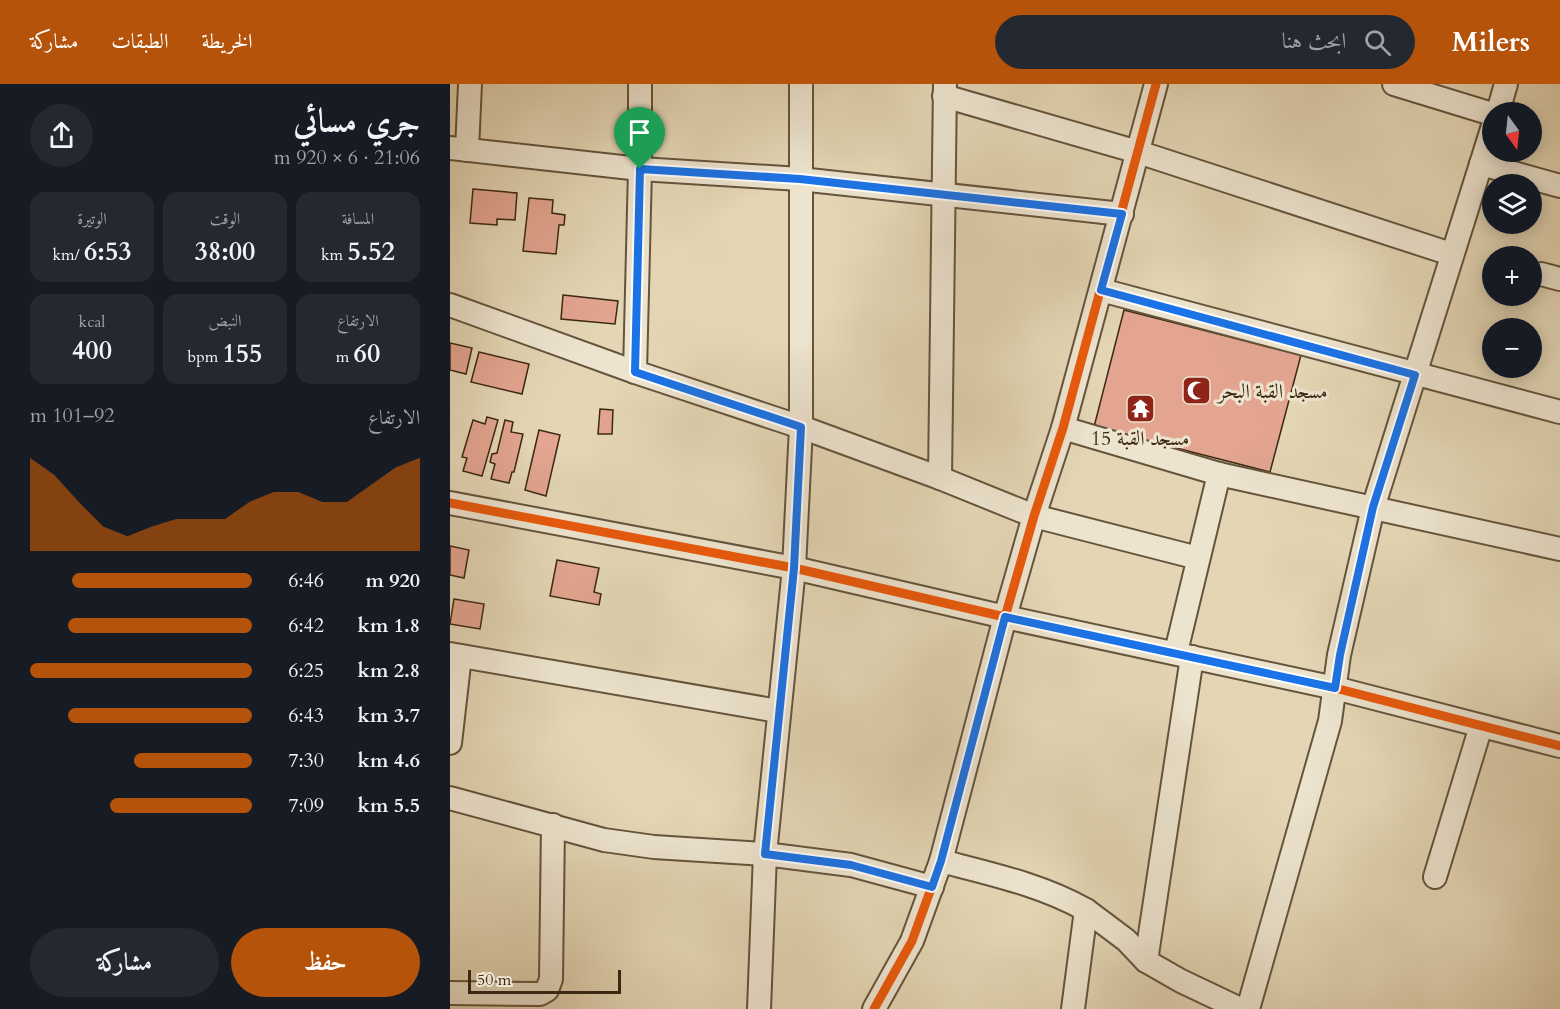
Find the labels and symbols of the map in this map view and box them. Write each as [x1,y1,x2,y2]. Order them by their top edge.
north arrow [1482,102,1542,162]
pin [614,107,665,169]
mosque icon: مسجد القبة البحر [1181,375,1213,407]
place label: مسجد القبة البحر [1216,378,1328,405]
temple icon: مسجد القبة 15 [1124,392,1156,424]
place label: مسجد القبة 15 [1091,425,1189,452]
scale bar [468,967,621,994]

